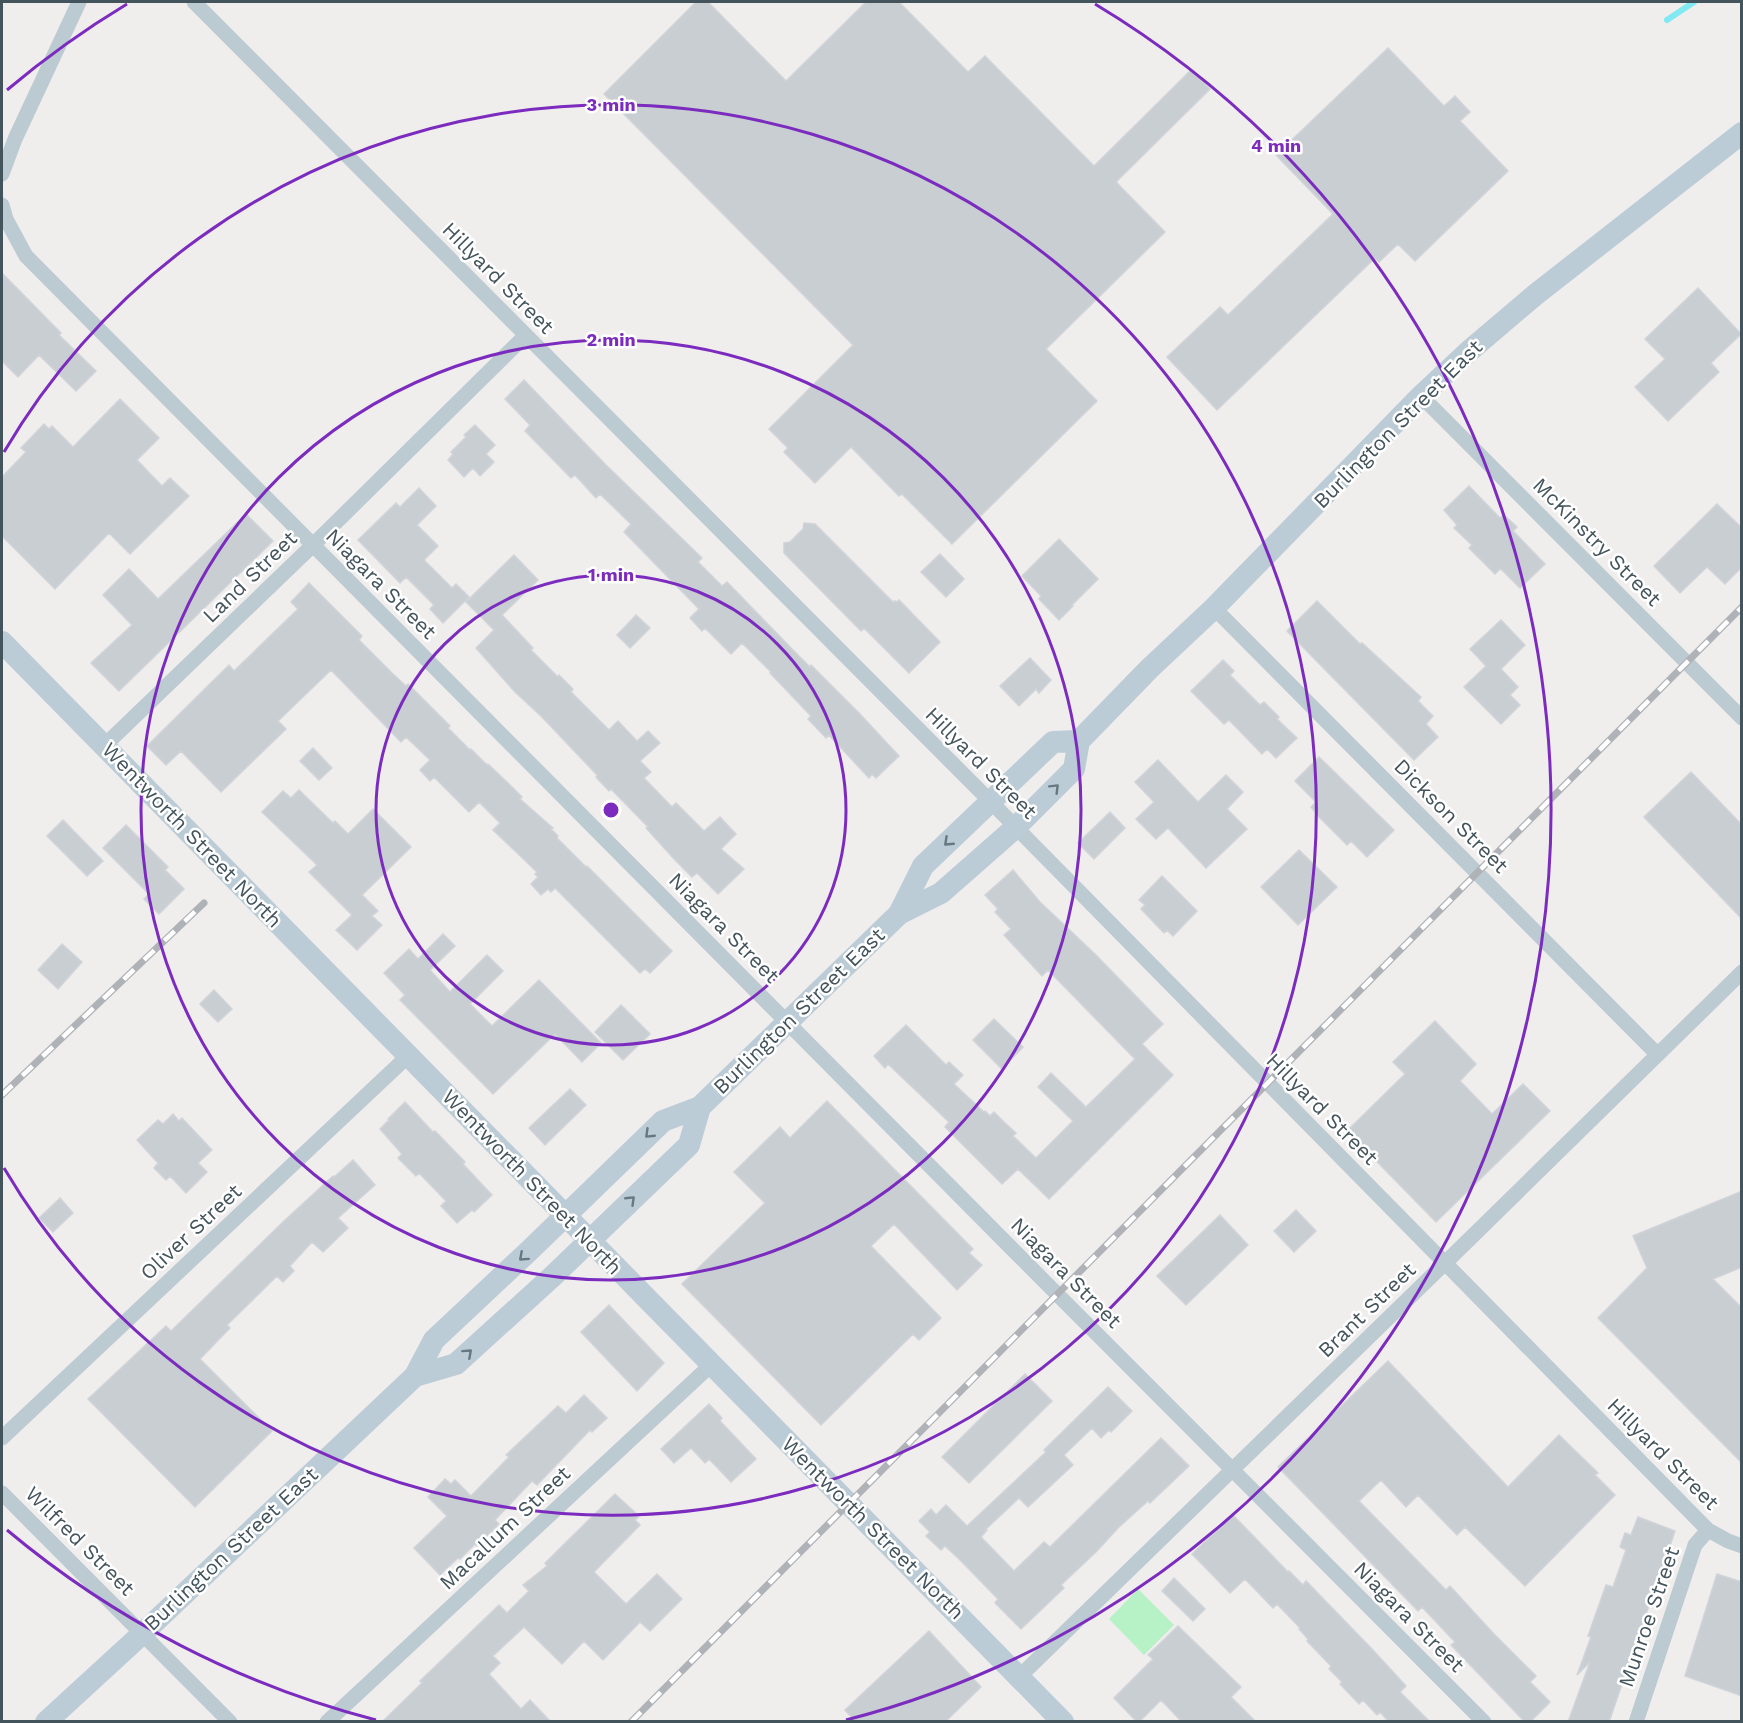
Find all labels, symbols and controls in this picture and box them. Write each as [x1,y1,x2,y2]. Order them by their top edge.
text: 3 min [586,94,636,115]
text: 4 min [1251,135,1301,156]
street label: Hillyard Street [437,217,559,339]
text: 2 min [586,329,636,350]
street label: Burlington Street East [1308,334,1487,513]
street label: McKinstry Street [1528,472,1667,611]
street label: Niagara Street [321,523,442,644]
street label: Land Street [197,525,302,628]
text: 1 min [588,564,634,585]
street label: Hillyard Street [920,702,1042,824]
street label: Wentworth Street North [97,737,287,933]
street label: Dickson Street [1389,753,1514,878]
one-way arrow [1048,785,1059,796]
centre of rings [601,800,621,820]
one-way arrow [945,835,956,846]
street label: Niagara Street [664,867,785,988]
street label: Burlington Street East [708,922,890,1099]
street label: Hillyard Street [1261,1048,1383,1170]
street label: Wentworth Street North [437,1084,627,1280]
one-way arrow [645,1127,656,1138]
street label: Oliver Street [135,1178,247,1285]
one-way arrow [623,1197,634,1208]
street label: Niagara Street [1006,1212,1127,1333]
one-way arrow [519,1250,530,1261]
street label: Brant Street [1313,1257,1421,1362]
one-way arrow [461,1349,471,1360]
street label: Hillyard Street [1602,1393,1724,1515]
street label: Wentworth Street North [777,1431,970,1624]
street label: Burlington Street East [139,1461,323,1636]
street label: Macallum Street [434,1461,575,1595]
street label: Wilfred Street [20,1481,140,1601]
street label: Munroe Street [1613,1543,1684,1690]
street label: Niagara Street [1349,1556,1470,1677]

